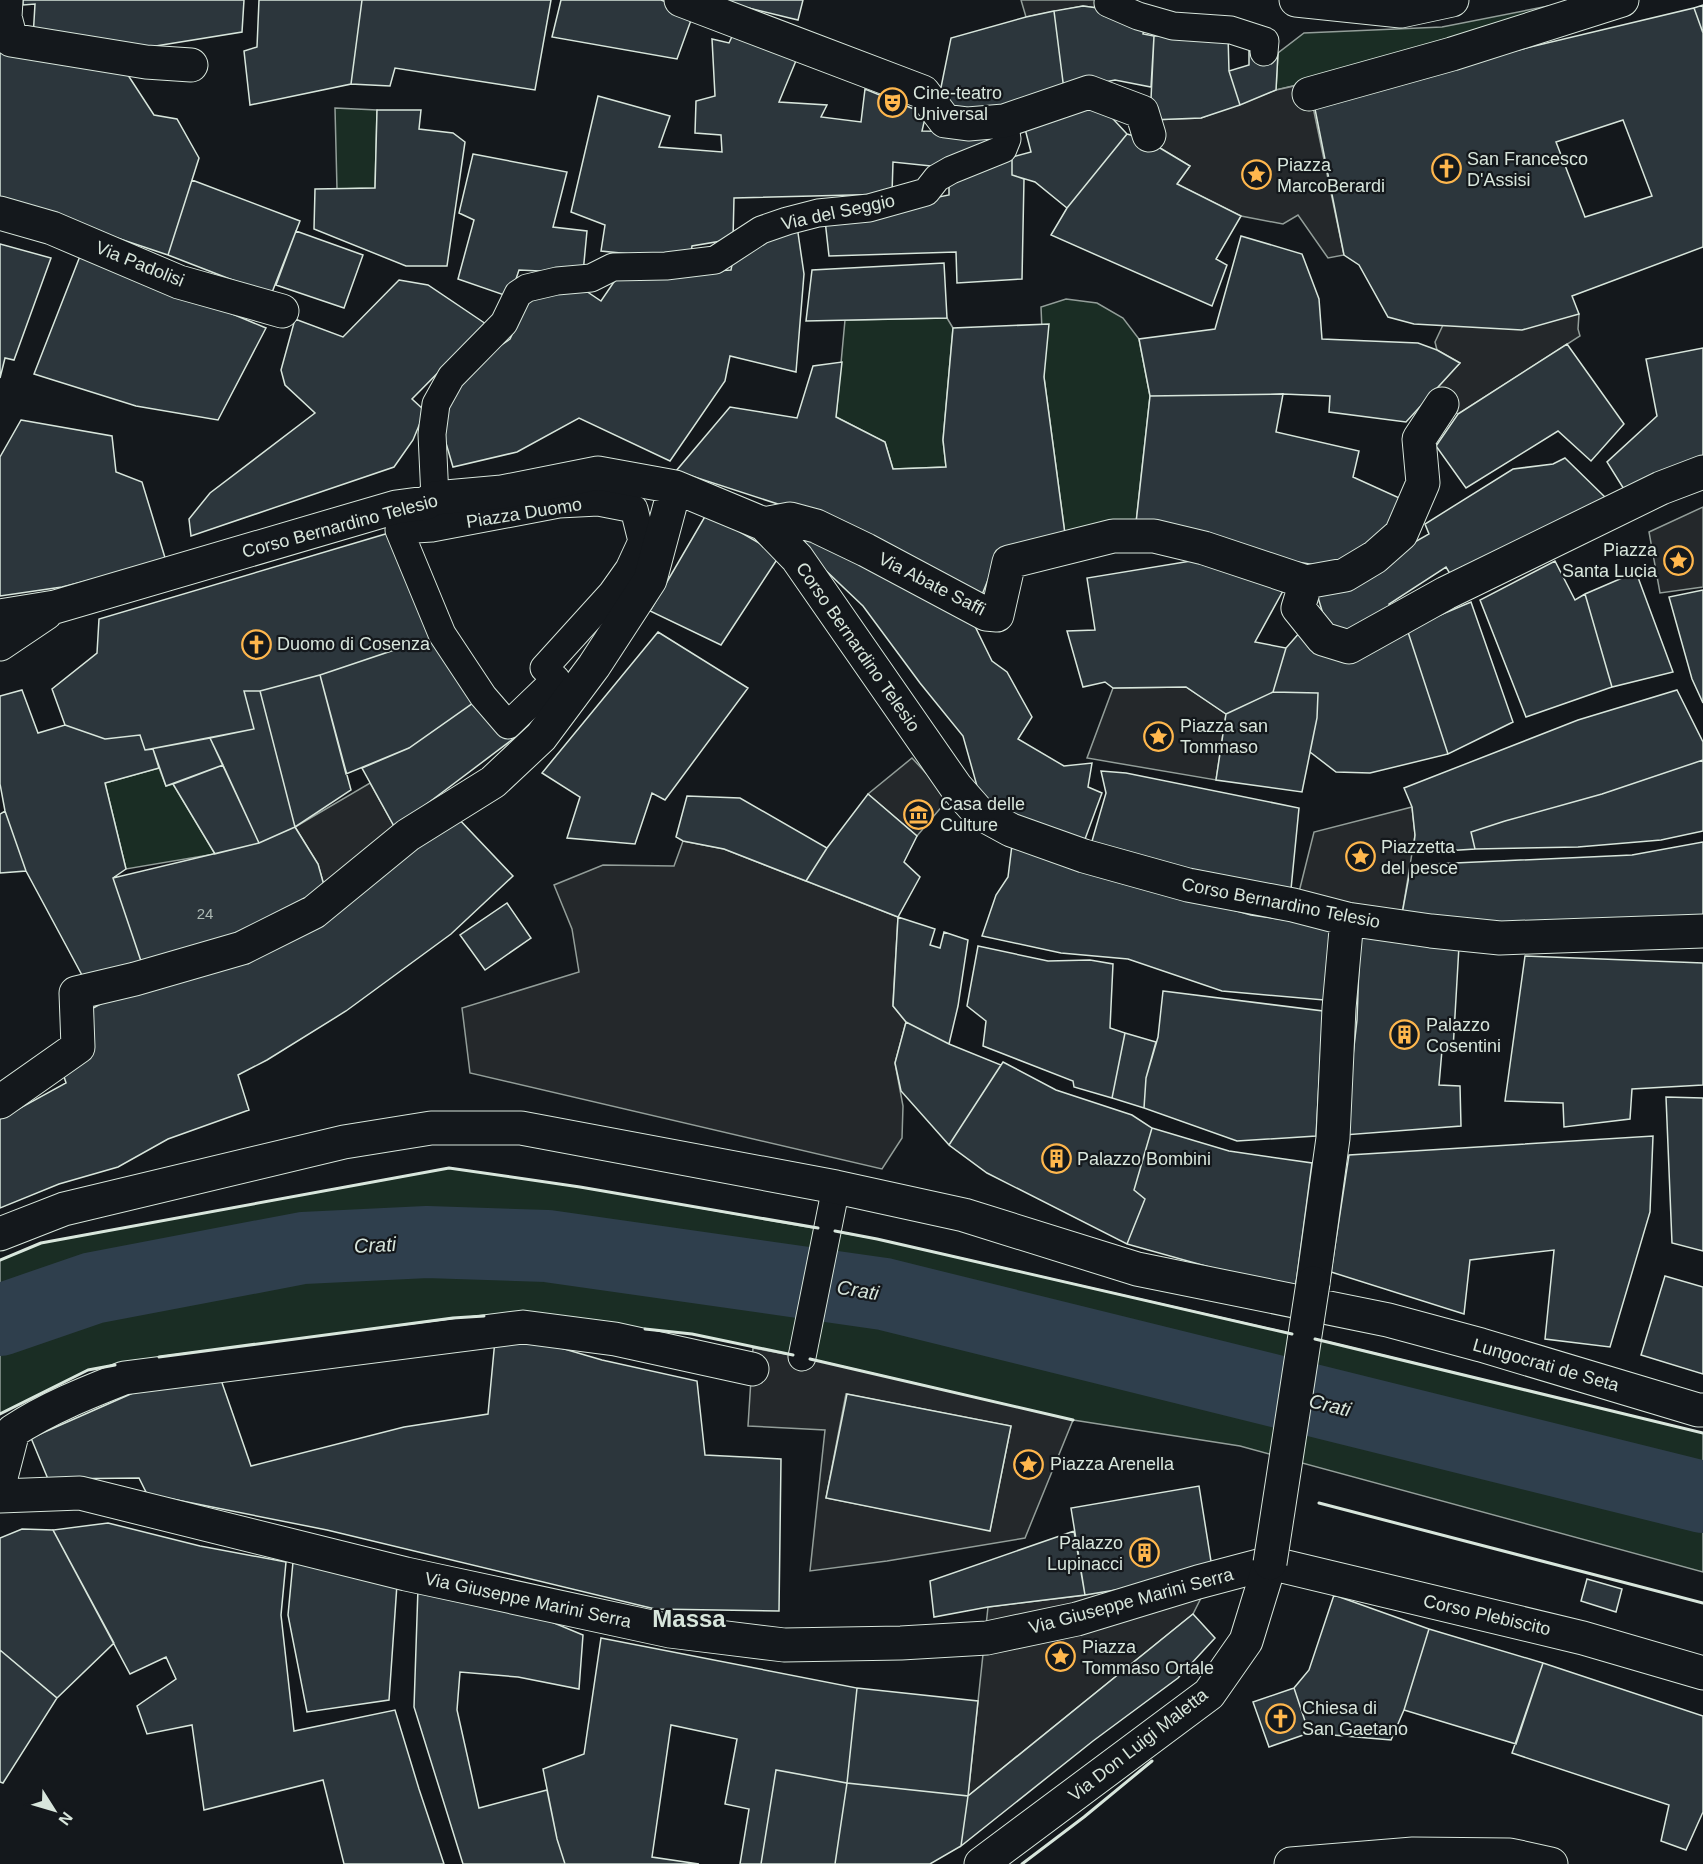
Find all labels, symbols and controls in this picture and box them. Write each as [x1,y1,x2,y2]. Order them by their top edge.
place label: Cine-teatro Universal [913,83,1002,124]
theatre icon: Cine-teatro Universal [876,87,908,119]
place label: San Francesco D'Assisi [1467,149,1588,190]
church icon: San Francesco D'Assisi [1430,153,1462,185]
place label: Piazza MarcoBerardi [1277,155,1385,196]
place icon: Piazza MarcoBerardi [1240,159,1272,191]
street label: Via del Seggio [779,190,897,234]
street label: Via Padolisi [93,237,187,291]
street label: Corso Bernardino Telesio [240,490,440,562]
street label: Piazza Duomo [465,494,583,532]
place label: Piazza Santa Lucia [1562,540,1658,581]
place icon: Piazza Santa Lucia [1662,544,1694,576]
street label: Via Abate Saffi [875,548,989,620]
street label: Corso Bernardino Telesio [792,559,924,735]
church icon: Duomo di Cosenza [240,628,272,660]
place label: Duomo di Cosenza [277,634,431,654]
place label: Piazza san Tommaso [1180,716,1268,757]
place icon: Piazza san Tommaso [1143,720,1175,752]
place label: Casa delle Culture [940,794,1025,835]
museum icon: Casa delle Culture [903,798,935,830]
place label: Piazzetta del pesce [1381,837,1458,878]
place icon: Piazzetta del pesce [1344,841,1376,873]
street label: Corso Bernardino Telesio [1180,874,1382,932]
house number: 24 [197,905,213,922]
place label: Palazzo Cosentini [1426,1015,1501,1056]
building icon: Palazzo Cosentini [1389,1019,1421,1051]
building icon: Palazzo Bombini [1040,1143,1072,1175]
place label: Palazzo Bombini [1077,1149,1211,1169]
water label: Crati [353,1233,397,1257]
water label: Crati [835,1276,881,1304]
street label: Lungocrati de Seta [1471,1335,1622,1396]
water label: Crati [1307,1389,1354,1421]
place icon: Piazza Arenella [1013,1448,1045,1480]
place label: Piazza Arenella [1050,1454,1175,1474]
place label: Palazzo Lupinacci [1047,1533,1123,1574]
building icon: Palazzo Lupinacci [1128,1537,1160,1569]
street label: Via Giuseppe Marini Serra [1027,1564,1236,1638]
street label: Via Giuseppe Marini Serra [423,1568,634,1632]
street label: Corso Plebiscito [1421,1591,1553,1639]
district label: Massa [652,1605,726,1632]
place label: Piazza Tommaso Ortale [1082,1637,1214,1678]
place icon: Piazza Tommaso Ortale [1045,1641,1077,1673]
street label: Via Don Luigi Maletta [1065,1684,1212,1805]
place label: Chiesa di San Gaetano [1302,1698,1408,1739]
church icon: Chiesa di San Gaetano [1265,1702,1297,1734]
north arrow [24,1780,84,1840]
text: N [55,1809,76,1828]

